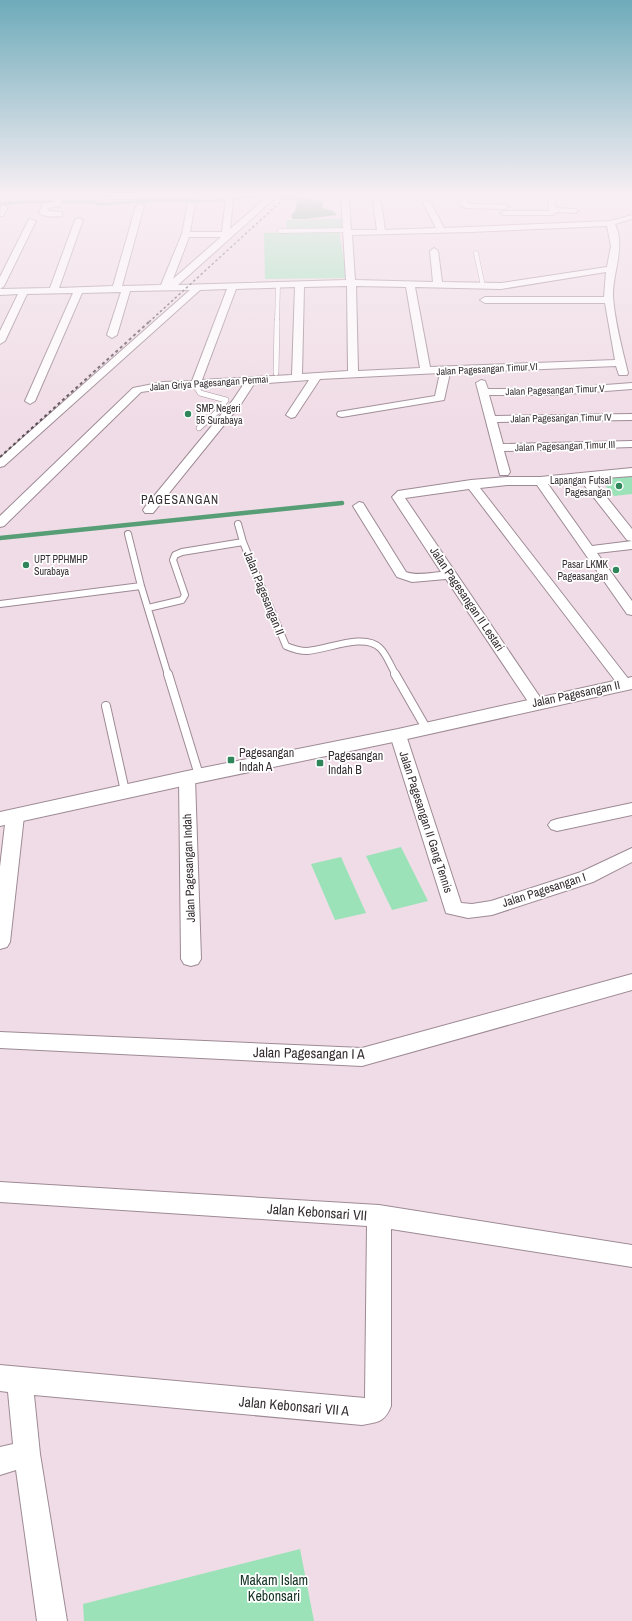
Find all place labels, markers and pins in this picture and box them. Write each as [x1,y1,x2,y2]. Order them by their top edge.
place label: SMP Negeri 55 Surabaya [196,402,243,427]
marker: SMP Negeri 55 Surabaya [183,409,193,419]
place label: Lapangan Futsal Pagesangan [550,474,611,499]
marker: Lapangan Futsal Pagesangan [614,481,624,491]
place label: UPT PPHMHP Surabaya [34,553,88,578]
place label: Pasar LKMK Pageasangan [557,558,609,583]
marker: UPT PPHMHP Surabaya [21,560,31,570]
marker: Pasar LKMK Pageasangan [611,565,621,575]
place label: Pagesangan Indah A [239,745,294,775]
place label: Pagesangan Indah B [328,748,383,778]
marker: Pagesangan Indah A [226,755,236,765]
marker: Pagesangan Indah B [315,758,325,768]

